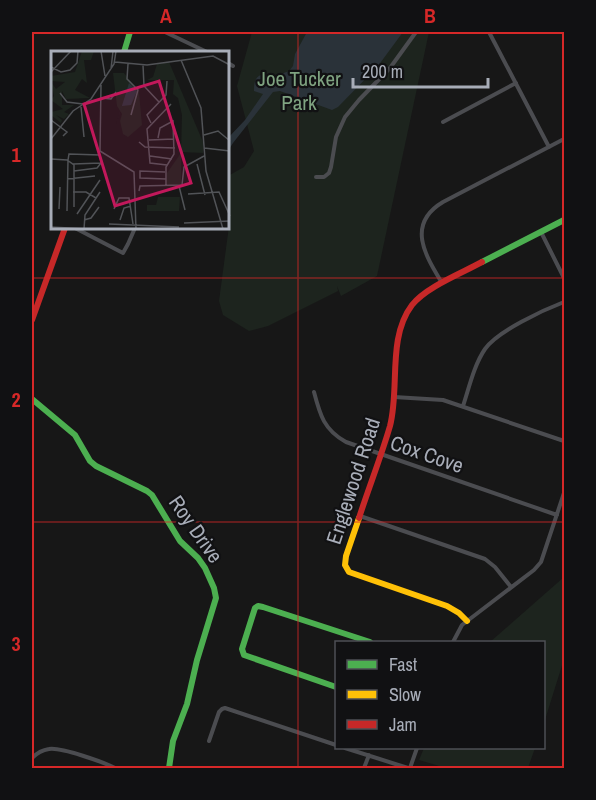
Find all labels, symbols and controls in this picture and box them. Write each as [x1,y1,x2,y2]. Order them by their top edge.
text: A [160,2,172,29]
text: B [424,2,436,29]
inset map [51,51,230,230]
scale bar [353,51,488,89]
text: 200 m [362,59,403,84]
park label: Joe Tucker Park [257,64,341,117]
text: 1 [11,141,21,168]
text: 2 [11,386,21,413]
street label: Englewood Road [319,414,387,548]
street label: Cox Cove [387,428,467,480]
street label: Roy Drive [162,489,230,569]
text: 3 [11,630,21,657]
legend [335,641,545,749]
text: Fast [389,652,417,677]
text: Slow [389,682,421,707]
text: Jam [389,712,417,737]

